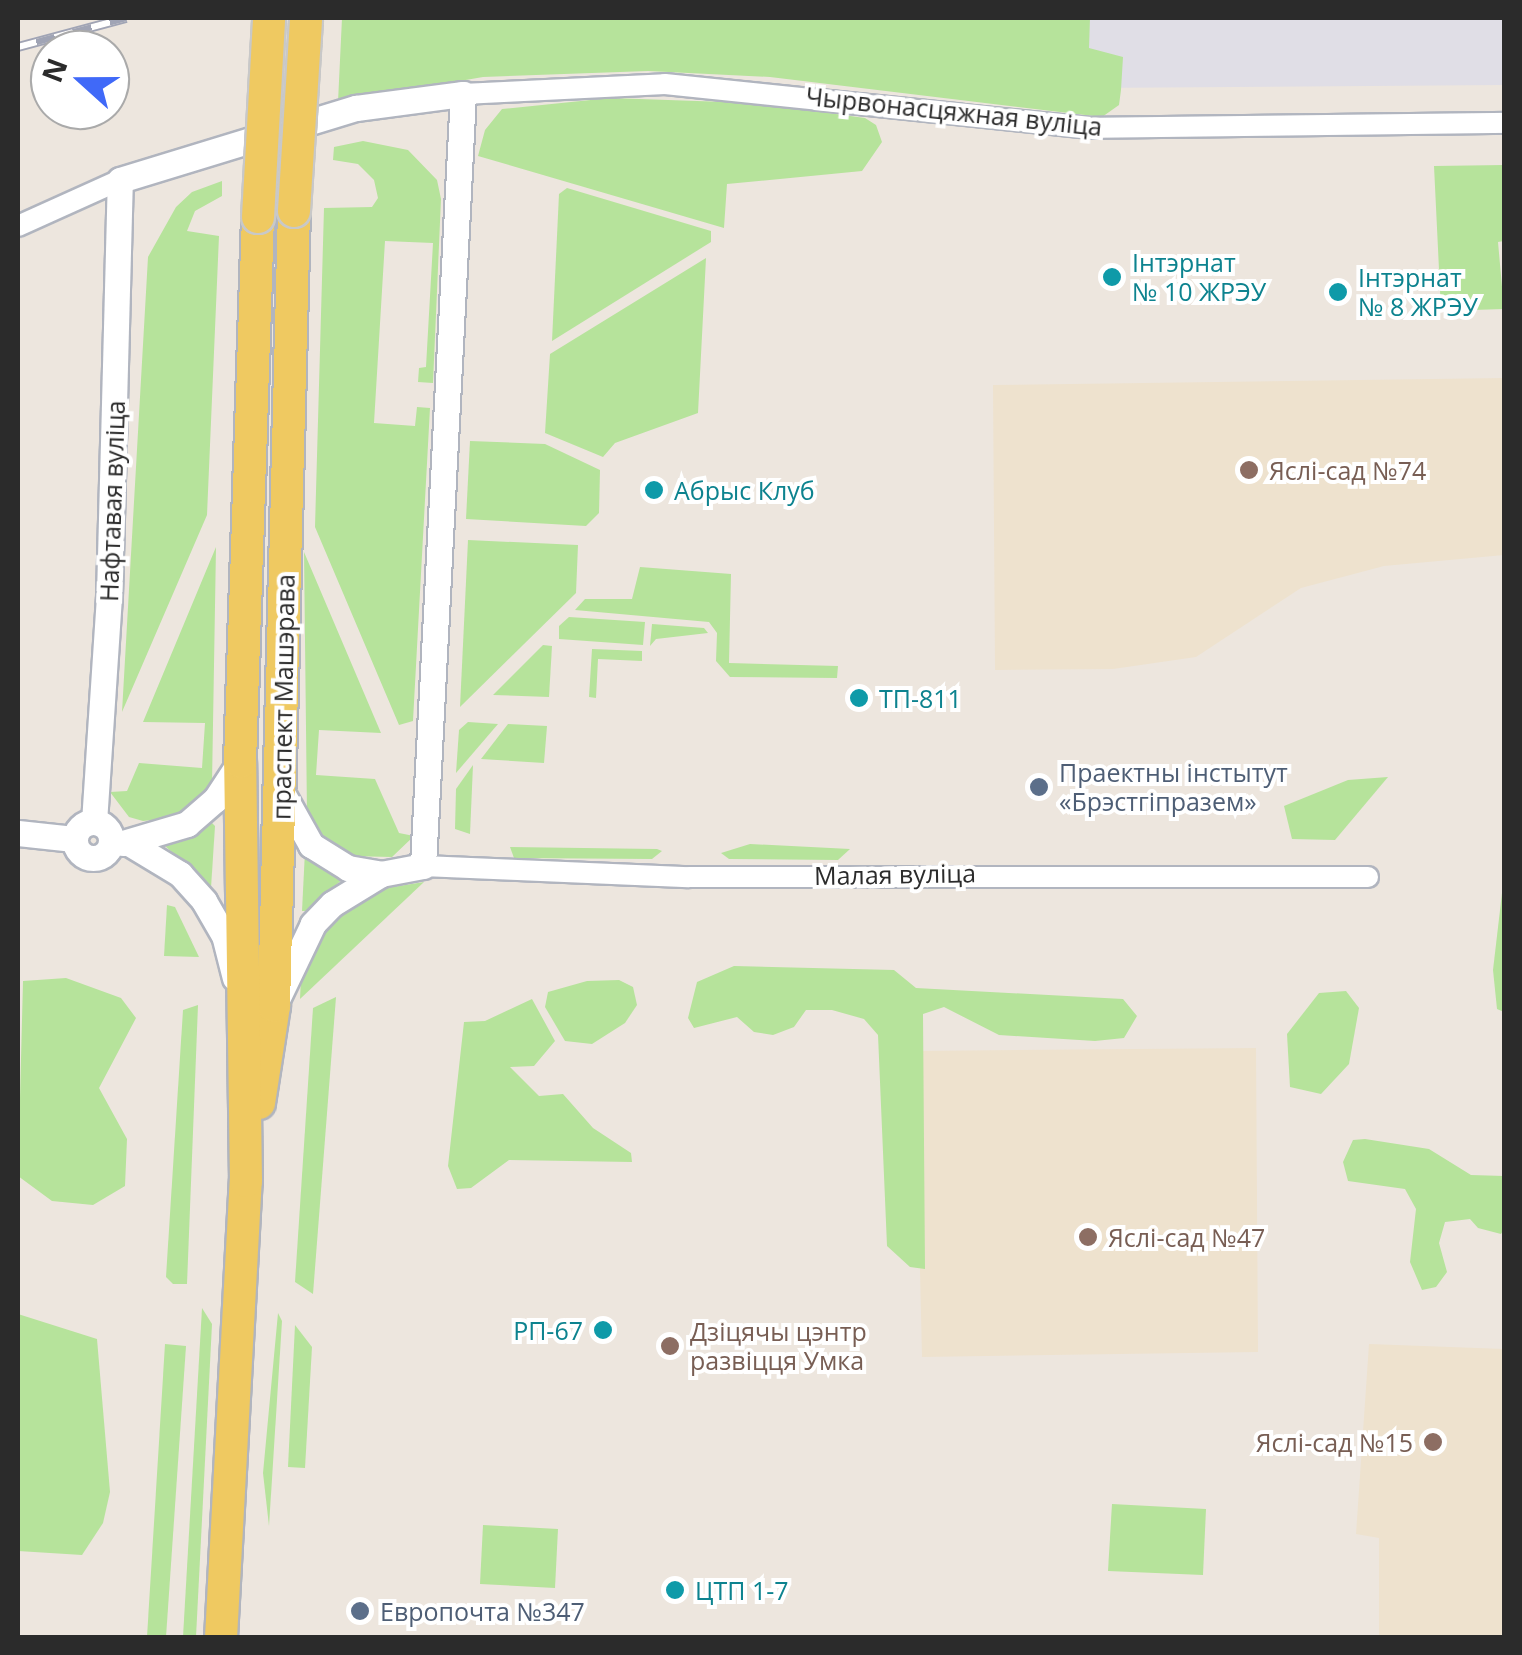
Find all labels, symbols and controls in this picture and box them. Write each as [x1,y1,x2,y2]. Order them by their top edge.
north arrow [30,30,130,130]
text: N [32,53,76,87]
street label: Чырвонасцяжная вуліца [804,81,1104,141]
place label: Інтэрнат № 10 ЖРЭУ [1132,248,1266,307]
place label: Інтэрнат № 8 ЖРЭУ [1358,263,1478,322]
marker: Інтэрнат № 10 ЖРЭУ [1101,266,1123,288]
marker: Інтэрнат № 8 ЖРЭУ [1327,281,1349,303]
street label: Нафтавая вуліца [93,400,131,602]
place label: Яслі-сад №74 [1269,455,1426,485]
marker: Яслі-сад №74 [1238,459,1260,481]
place label: Абрыс Клуб [674,475,815,505]
marker: Абрыс Клуб [643,479,665,501]
street label: праспект Машэрава [266,574,300,820]
place label: ТП-811 [879,683,962,713]
marker: ТП-811 [848,687,870,709]
place label: Праектны інстытут «Брэстгіпразем» [1059,758,1288,817]
marker: Праектны інстытут «Брэстгіпразем» [1028,776,1050,798]
street label: Малая вуліца [814,858,976,890]
place label: Яслі-сад №47 [1108,1222,1265,1252]
marker: Яслі-сад №47 [1077,1226,1099,1248]
place label: РП-67 [513,1315,583,1345]
place label: Дзіцячы цэнтр развіцця Умка [690,1317,867,1376]
marker: РП-67 [592,1319,614,1341]
marker: Дзіцячы цэнтр развіцця Умка [659,1335,681,1357]
place label: Яслі-сад №15 [1256,1427,1413,1457]
marker: Яслі-сад №15 [1422,1431,1444,1453]
place label: ЦТП 1-7 [695,1575,789,1605]
marker: ЦТП 1-7 [664,1579,686,1601]
place label: Европочта №347 [380,1596,585,1626]
marker: Европочта №347 [349,1600,371,1622]

